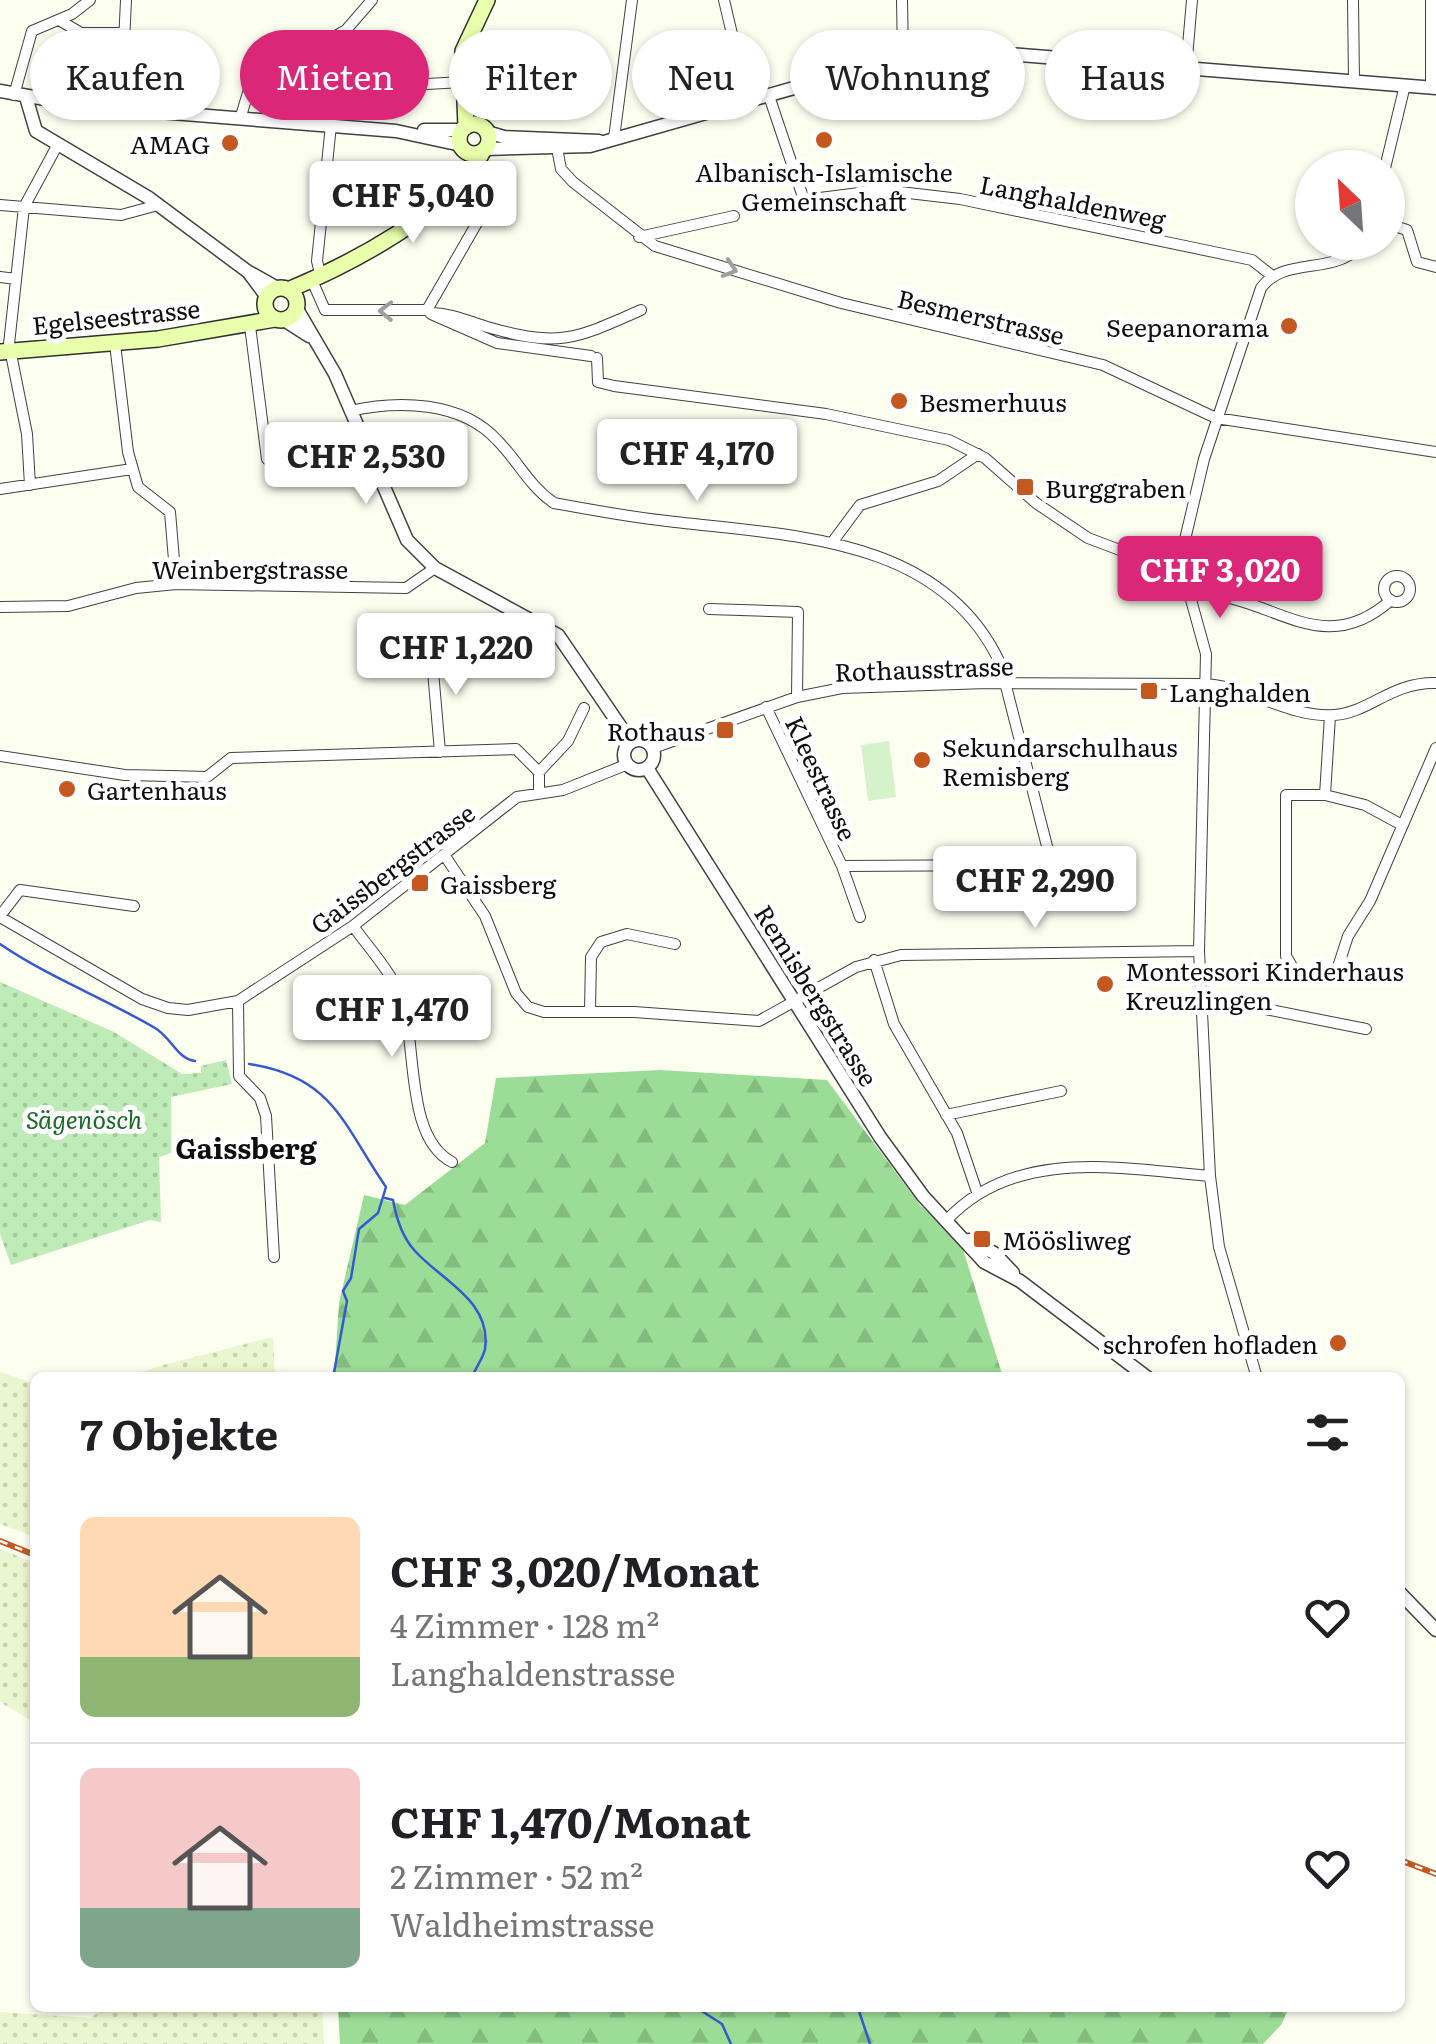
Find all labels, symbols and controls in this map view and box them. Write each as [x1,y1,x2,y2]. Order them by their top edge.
chip: Kaufen [30,30,220,120]
chip: Mieten [240,30,429,120]
chip: Filter [449,30,612,120]
chip: Neu [632,30,770,120]
chip: Wohnung [790,30,1025,120]
chip: Haus [1045,30,1200,120]
place label: AMAG [130,125,210,162]
marker: Albanisch-Islamische Gemeinschaft [813,129,835,151]
marker: AMAG [219,132,241,154]
north arrow [1295,150,1405,260]
map controls [1295,150,1405,260]
place label: Albanisch-Islamische Gemeinschaft [695,153,953,219]
pin: CHF 5,040 [299,161,527,246]
street label: Langhaldenweg [977,165,1169,237]
text: CHF 5,040 [331,169,495,217]
one-way arrow [721,257,738,278]
street label: Besmerstrasse [894,279,1068,353]
street label: Egelseestrasse [30,289,202,343]
one-way arrow [378,300,394,322]
place label: Seepanorama [1106,308,1270,345]
marker: Seepanorama [1278,315,1300,337]
place label: Besmerhuus [919,383,1066,420]
marker: Besmerhuus [888,390,910,412]
pin: CHF 4,170 [583,419,811,504]
pin: CHF 2,530 [252,422,480,507]
text: CHF 4,170 [619,427,775,475]
text: CHF 2,530 [287,430,445,478]
place label: Burggraben [1045,469,1186,506]
marker: Burggraben [1014,476,1036,498]
pin: CHF 3,020 [1106,536,1334,621]
text: CHF 3,020 [1140,544,1300,592]
street label: Weinbergstrasse [152,550,348,587]
pin: CHF 1,220 [342,613,570,698]
text: CHF 1,220 [379,621,533,669]
street label: Rothausstrasse [834,646,1014,690]
place label: Langhalden [1169,673,1311,710]
marker: Langhalden [1138,680,1160,702]
street label: Kleestrasse [777,710,867,846]
place label: Rothaus [607,712,705,749]
marker: Rothaus [714,719,736,741]
place label: Sekundarschulhaus Remisberg [942,728,1177,794]
marker: Sekundarschulhaus Remisberg [911,749,933,771]
place label: Gartenhaus [87,771,227,808]
marker: Gartenhaus [56,778,78,800]
street label: Gaissbergstrasse [302,794,482,942]
pin: CHF 2,290 [921,846,1149,931]
text: CHF 2,290 [955,854,1115,902]
place label: Gaissberg [440,865,556,902]
marker: Gaissberg [409,872,431,894]
street label: Remisbergstrasse [746,897,888,1093]
place label: Montessori Kinderhaus Kreuzlingen [1125,952,1404,1018]
marker: Montessori Kinderhaus Kreuzlingen [1094,973,1116,995]
pin: CHF 1,470 [278,975,506,1060]
text: CHF 1,470 [315,983,469,1031]
park label: Sägenösch [26,1100,143,1137]
district label: Gaissberg [175,1126,318,1168]
place label: Möösliweg [1002,1221,1131,1258]
marker: Möösliweg [971,1228,993,1250]
place label: schrofen hofladen [1103,1325,1318,1362]
marker: schrofen hofladen [1327,1332,1349,1354]
text: 7 Objekte [80,1401,278,1463]
icon: filters [1300,1405,1355,1460]
text: CHF 3,020/Monat [390,1538,759,1600]
icon: home [160,1557,280,1677]
icon: heart [1300,1590,1355,1645]
text: 4 Zimmer · 128 m² [390,1600,659,1648]
text: Langhaldenstrasse [390,1648,675,1696]
text: CHF 1,470/Monat [390,1789,751,1851]
icon: home [160,1808,280,1928]
icon: heart [1300,1841,1355,1896]
text: 2 Zimmer · 52 m² [390,1851,643,1899]
text: Waldheimstrasse [390,1899,655,1947]

